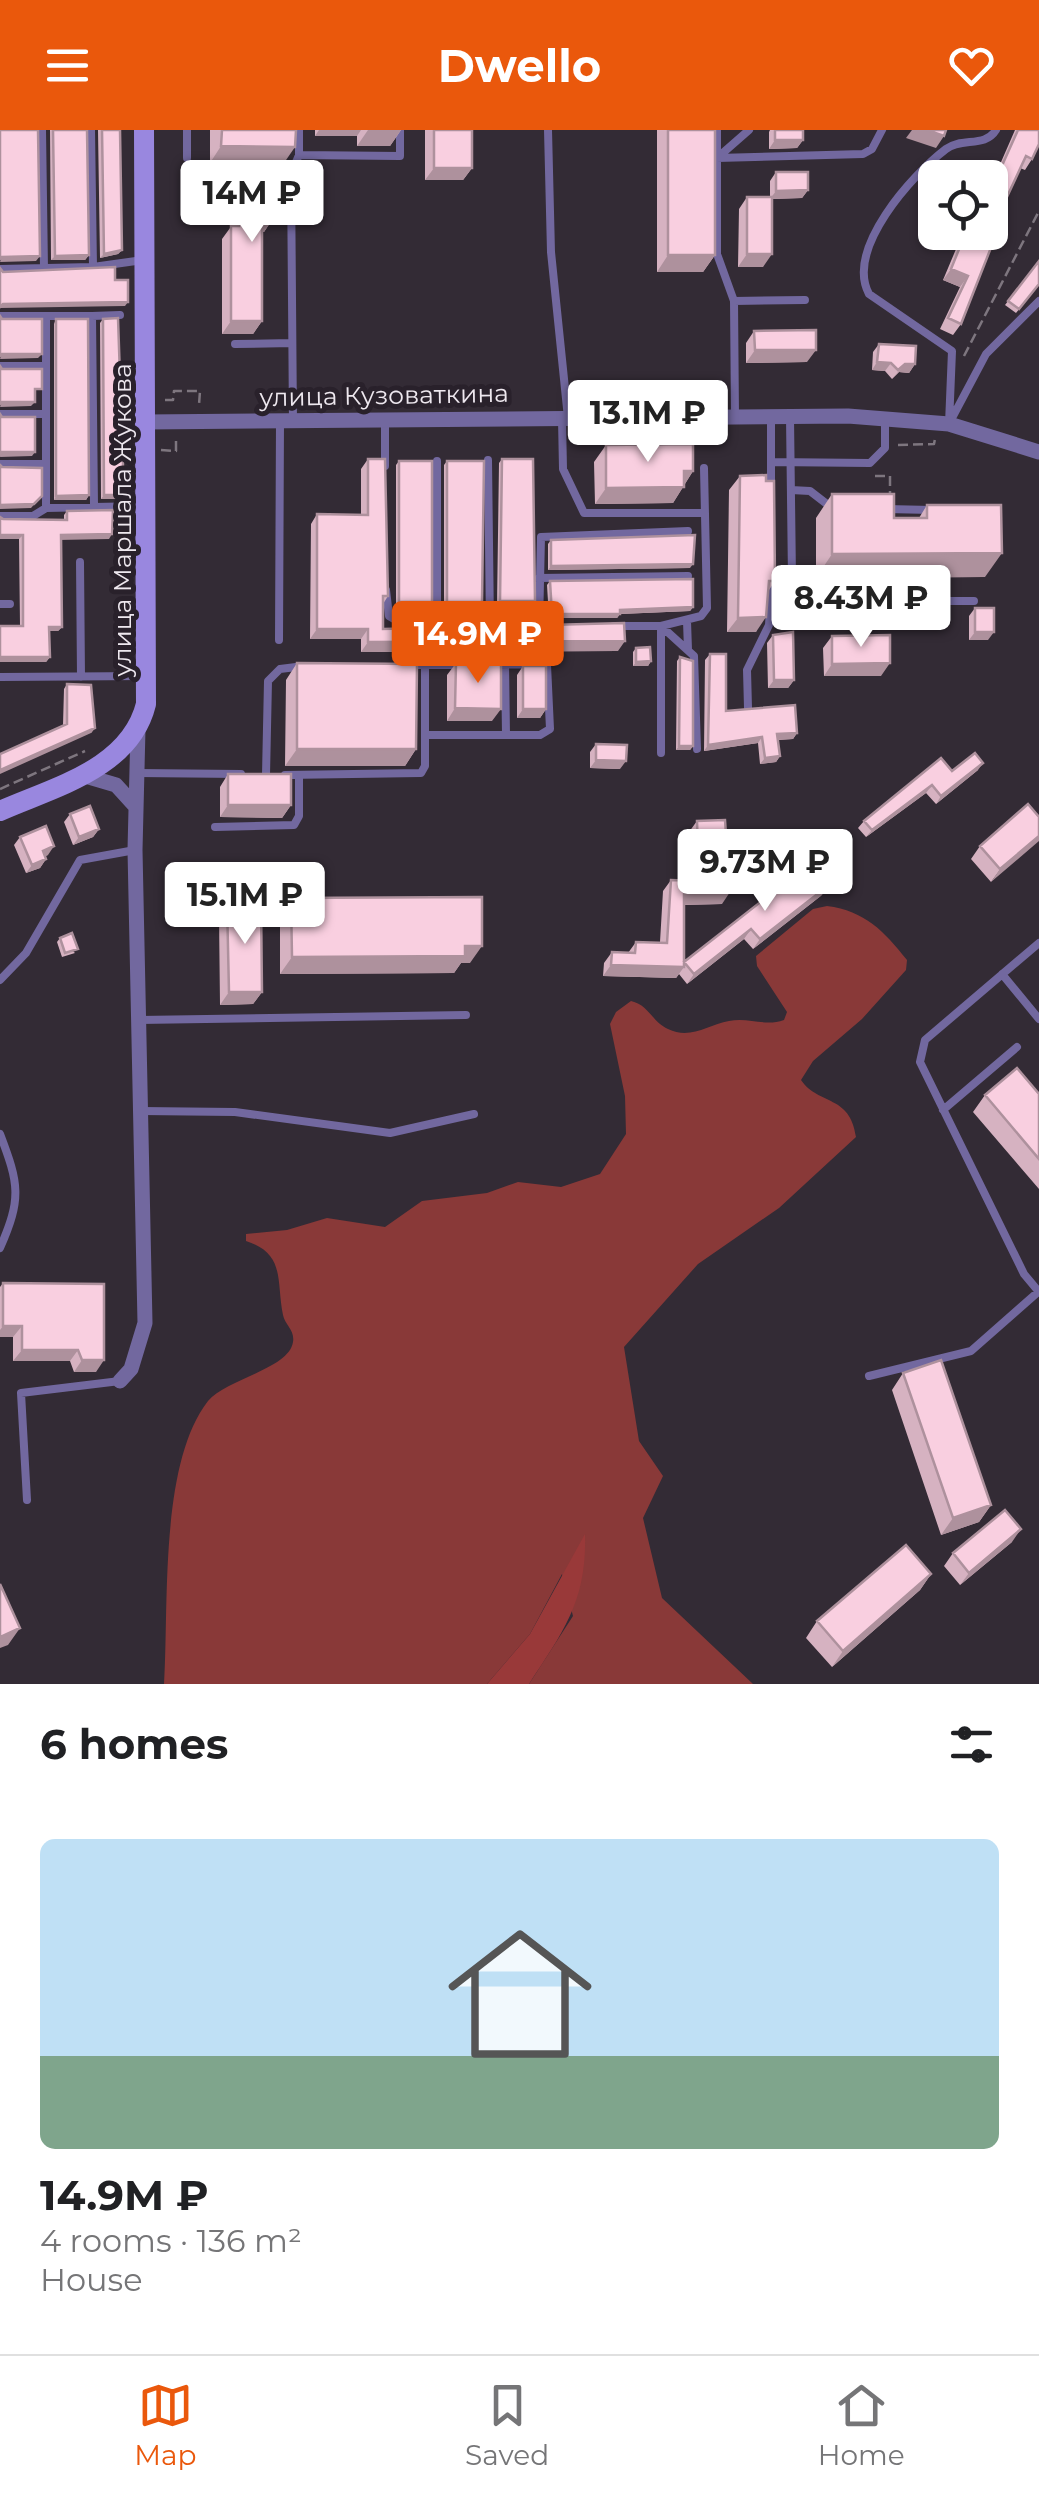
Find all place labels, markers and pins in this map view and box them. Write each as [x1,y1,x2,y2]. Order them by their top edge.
pin: 14M ₽ [182,160,322,245]
pin: 13.1M ₽ [556,380,740,465]
pin: 8.43M ₽ [769,565,953,650]
pin: 14.9M ₽ [386,601,570,686]
pin: 9.73M ₽ [673,829,857,914]
pin: 15.1M ₽ [153,862,337,947]

